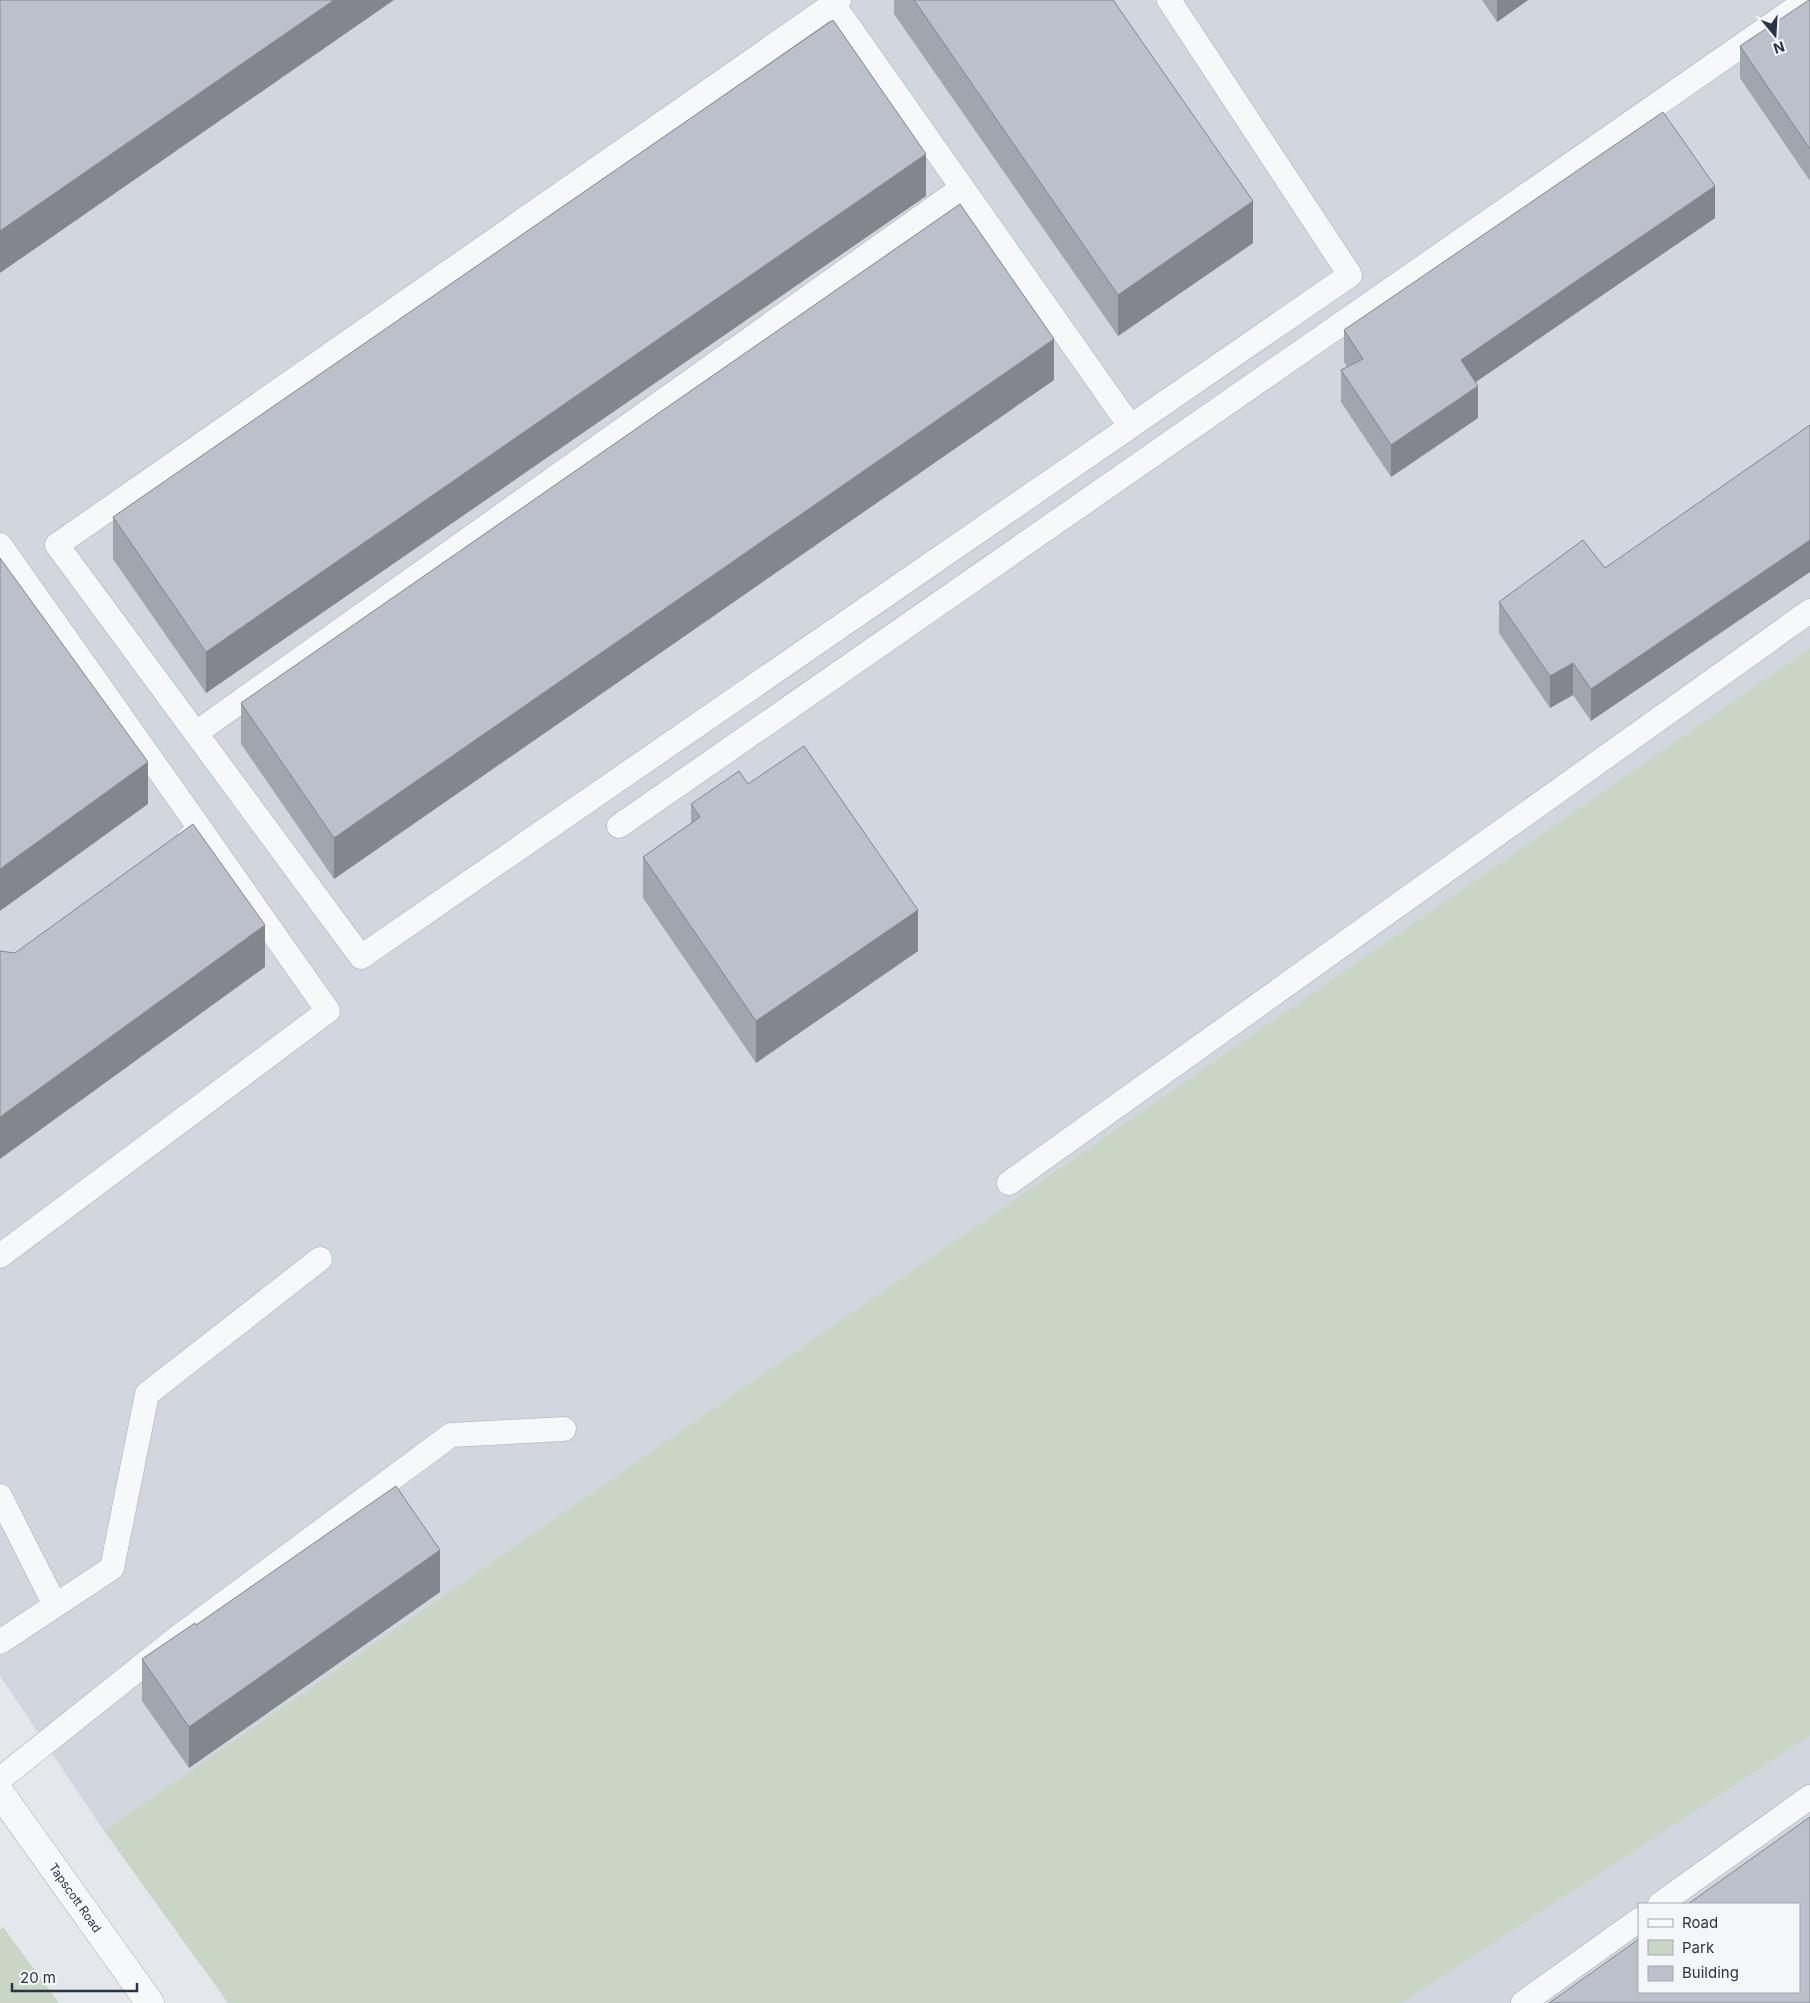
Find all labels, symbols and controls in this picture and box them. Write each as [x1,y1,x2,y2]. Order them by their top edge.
north arrow [1750,10,1800,60]
text: N [1771,38,1787,58]
street label: Tapscott Road [46,1860,105,1935]
legend [1638,1903,1800,1993]
text: Road [1682,1913,1718,1932]
text: Park [1682,1938,1715,1957]
scale bar [12,1960,138,1992]
text: Building [1682,1963,1739,1982]
text: 20 m [20,1968,56,1987]

